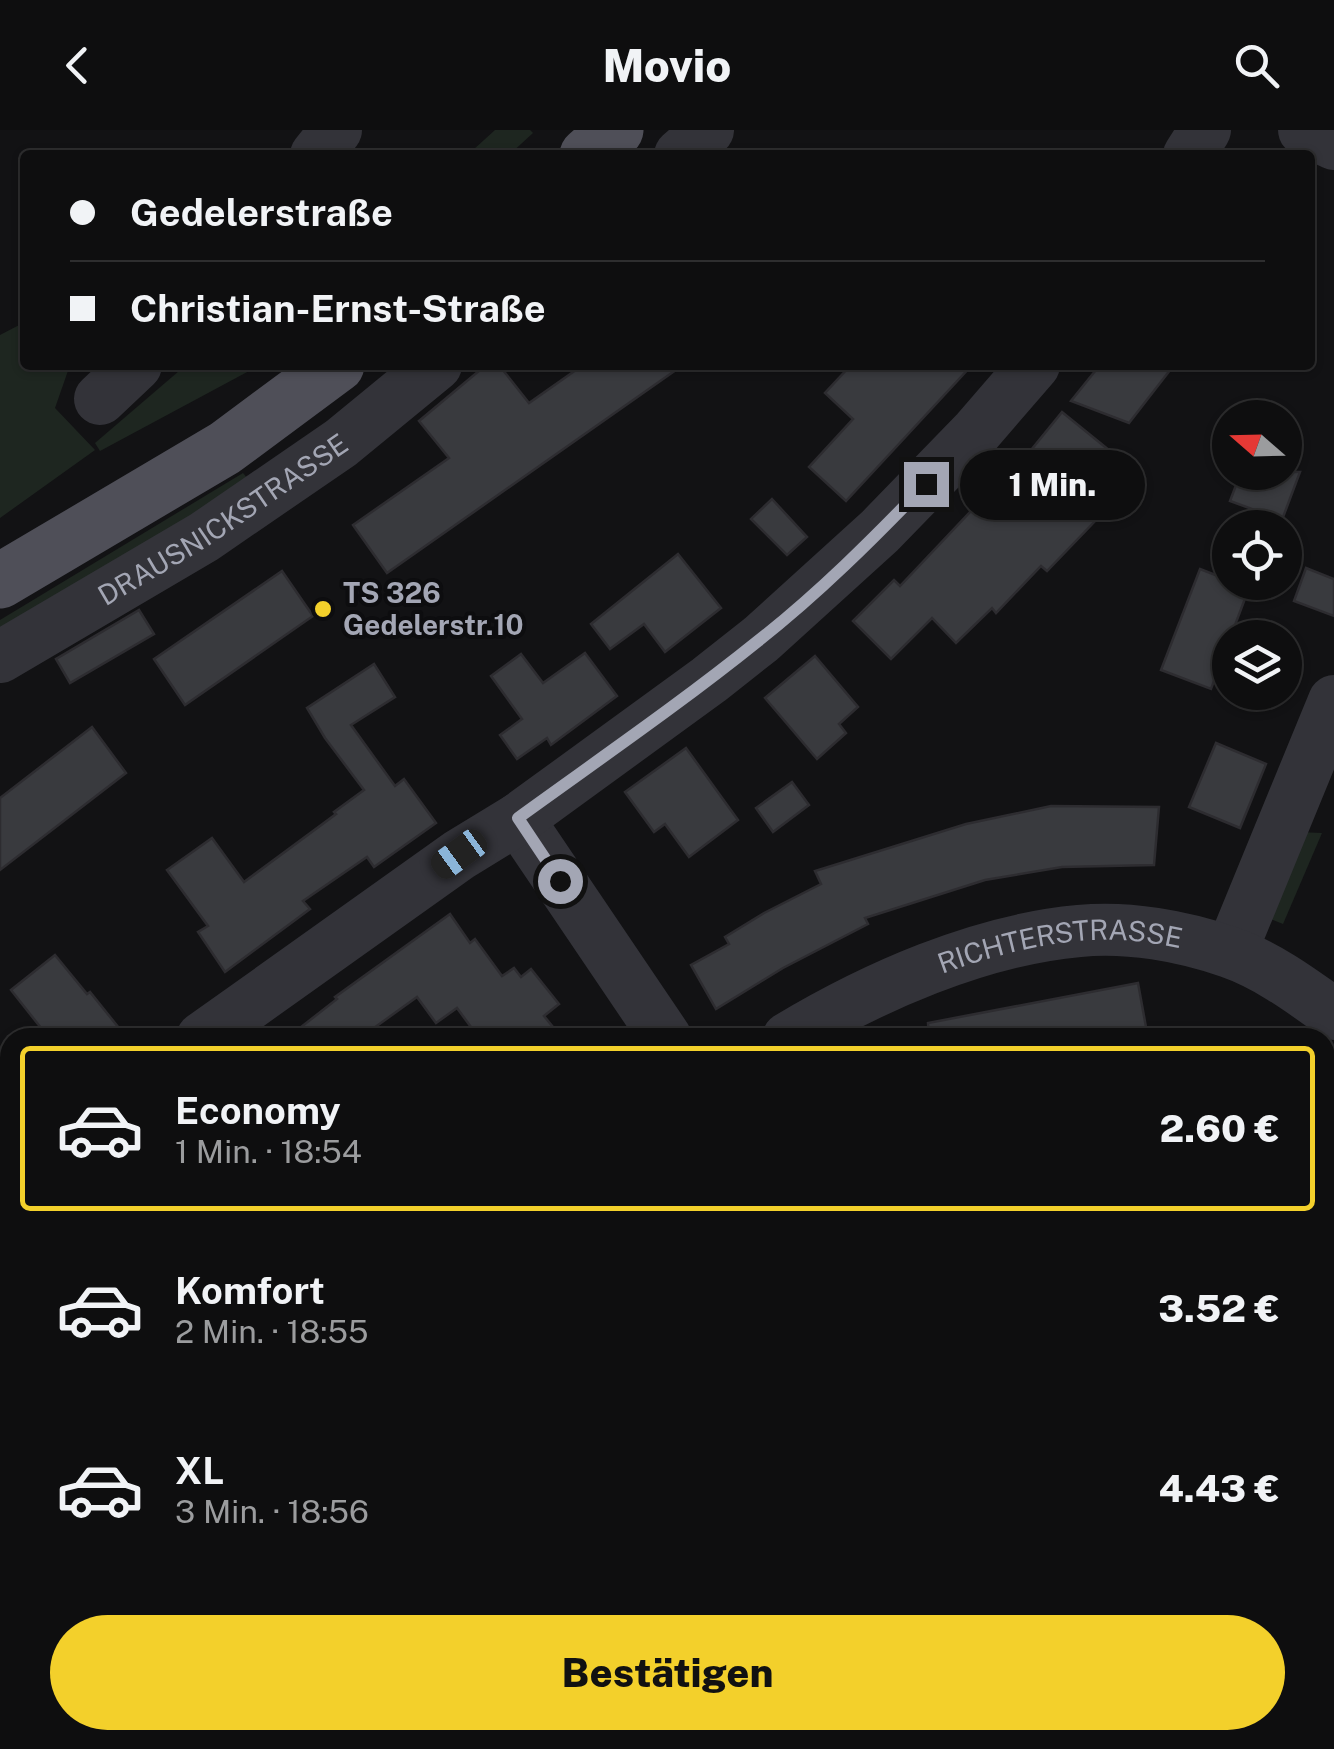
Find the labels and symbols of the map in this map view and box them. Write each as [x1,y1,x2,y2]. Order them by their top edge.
north arrow [1212,400,1302,490]
street label: DRAUSNICKSTRASSE [92,426,354,612]
callout: 1 Min. [961,449,1146,519]
route end [904,462,949,507]
place label: TS 326 Gedelerstr.10 [343,576,524,641]
marker: TS 326 Gedelerstr.10 [312,598,334,620]
car [426,824,492,884]
route start [538,859,583,904]
street label: RICHTERSTRASSE [933,913,1185,980]

